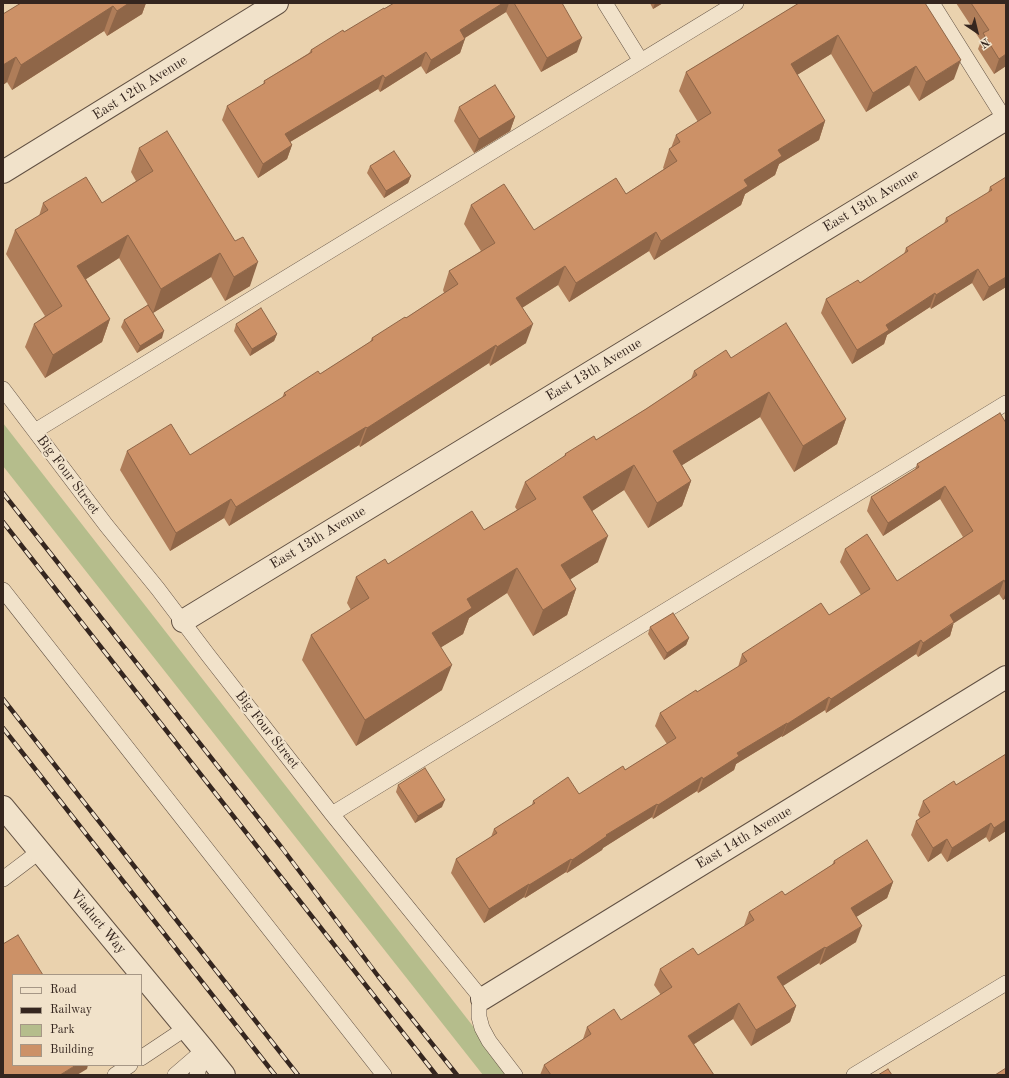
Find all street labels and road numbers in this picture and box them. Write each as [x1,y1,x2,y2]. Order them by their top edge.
street label: East 12th Avenue [89,52,191,124]
street label: East 13th Avenue [820,166,922,236]
street label: East 13th Avenue [543,335,645,405]
street label: Big Four Street [33,432,103,518]
street label: East 13th Avenue [267,503,369,573]
street label: Big Four Street [231,688,303,772]
street label: East 14th Avenue [693,803,795,873]
street label: Viaduct Way [66,887,130,957]

